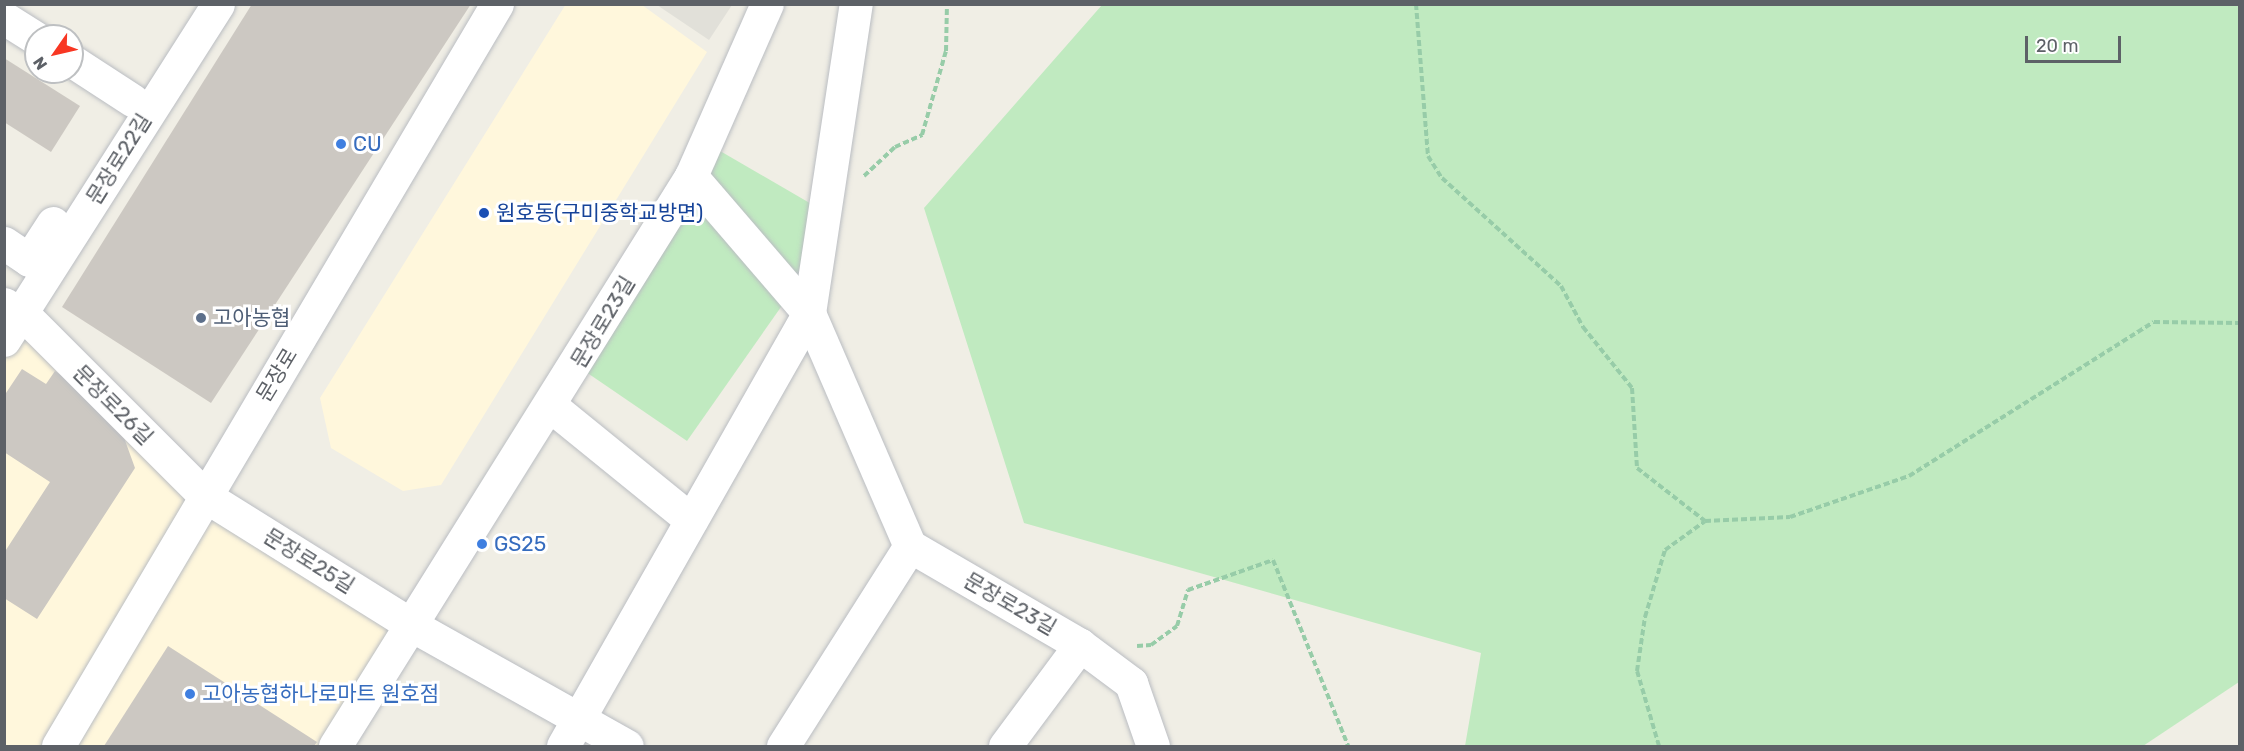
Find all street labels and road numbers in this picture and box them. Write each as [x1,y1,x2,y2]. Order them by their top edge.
street label: 문장로22길 [81,109,157,209]
street label: 문장로23길 [566,272,640,372]
street label: 문장로 [251,344,303,406]
street label: 문장로26길 [68,360,158,450]
street label: 문장로25길 [259,523,359,599]
street label: 문장로23길 [959,568,1061,640]

